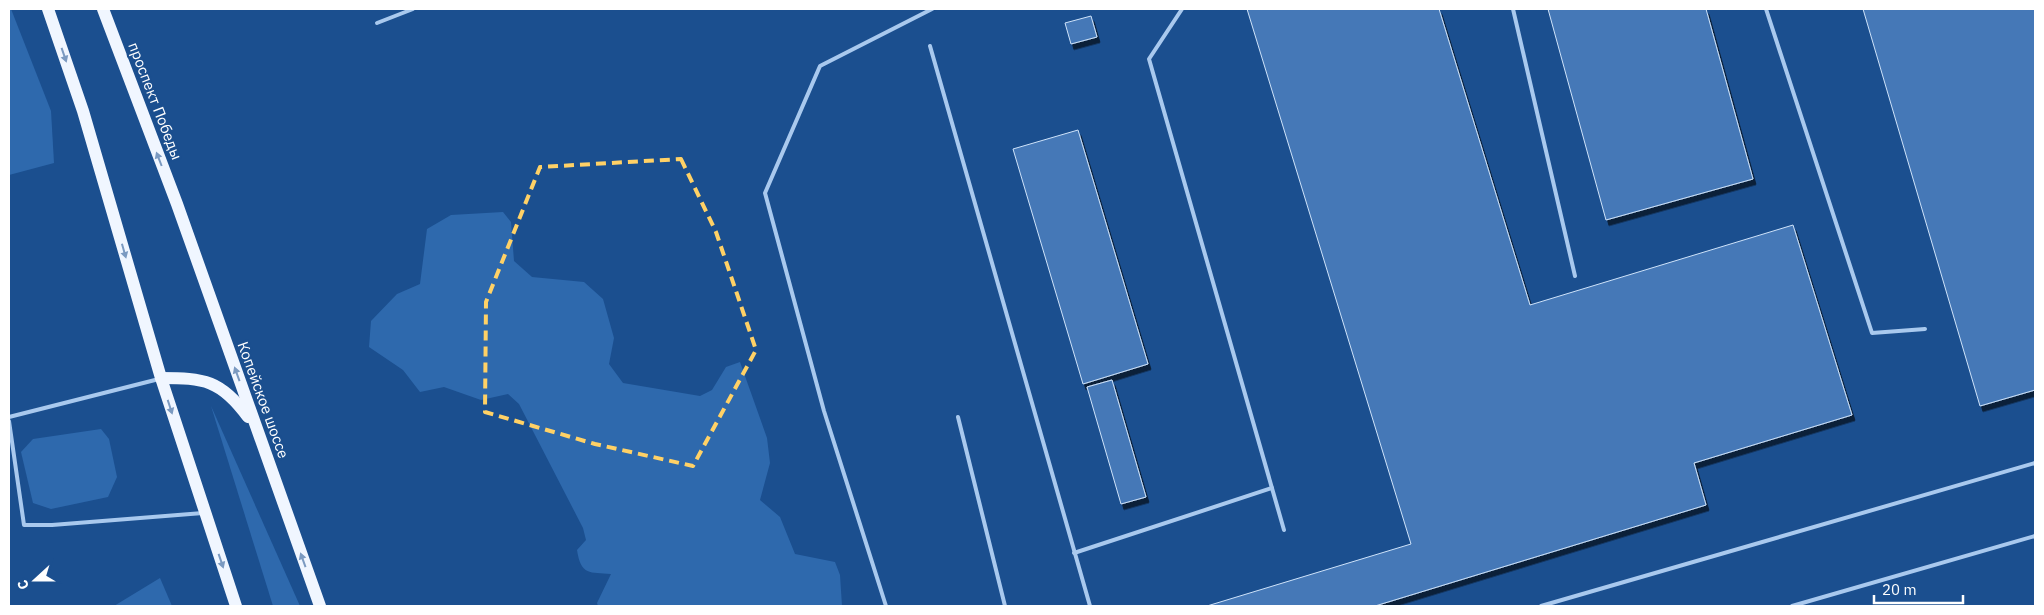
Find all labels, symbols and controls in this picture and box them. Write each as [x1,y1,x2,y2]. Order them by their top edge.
street label: проспект Победы [124,39,187,162]
one-way arrow [60,48,68,63]
one-way arrow [155,152,163,166]
one-way arrow [120,244,128,259]
street label: Копейское шоссе [234,339,293,461]
one-way arrow [233,367,240,382]
one-way arrow [167,400,175,415]
one-way arrow [299,553,306,568]
one-way arrow [218,554,225,569]
north arrow [10,555,60,605]
scale bar [1874,572,1963,604]
text: С [13,577,33,592]
text: 20 m [1882,580,1917,599]

